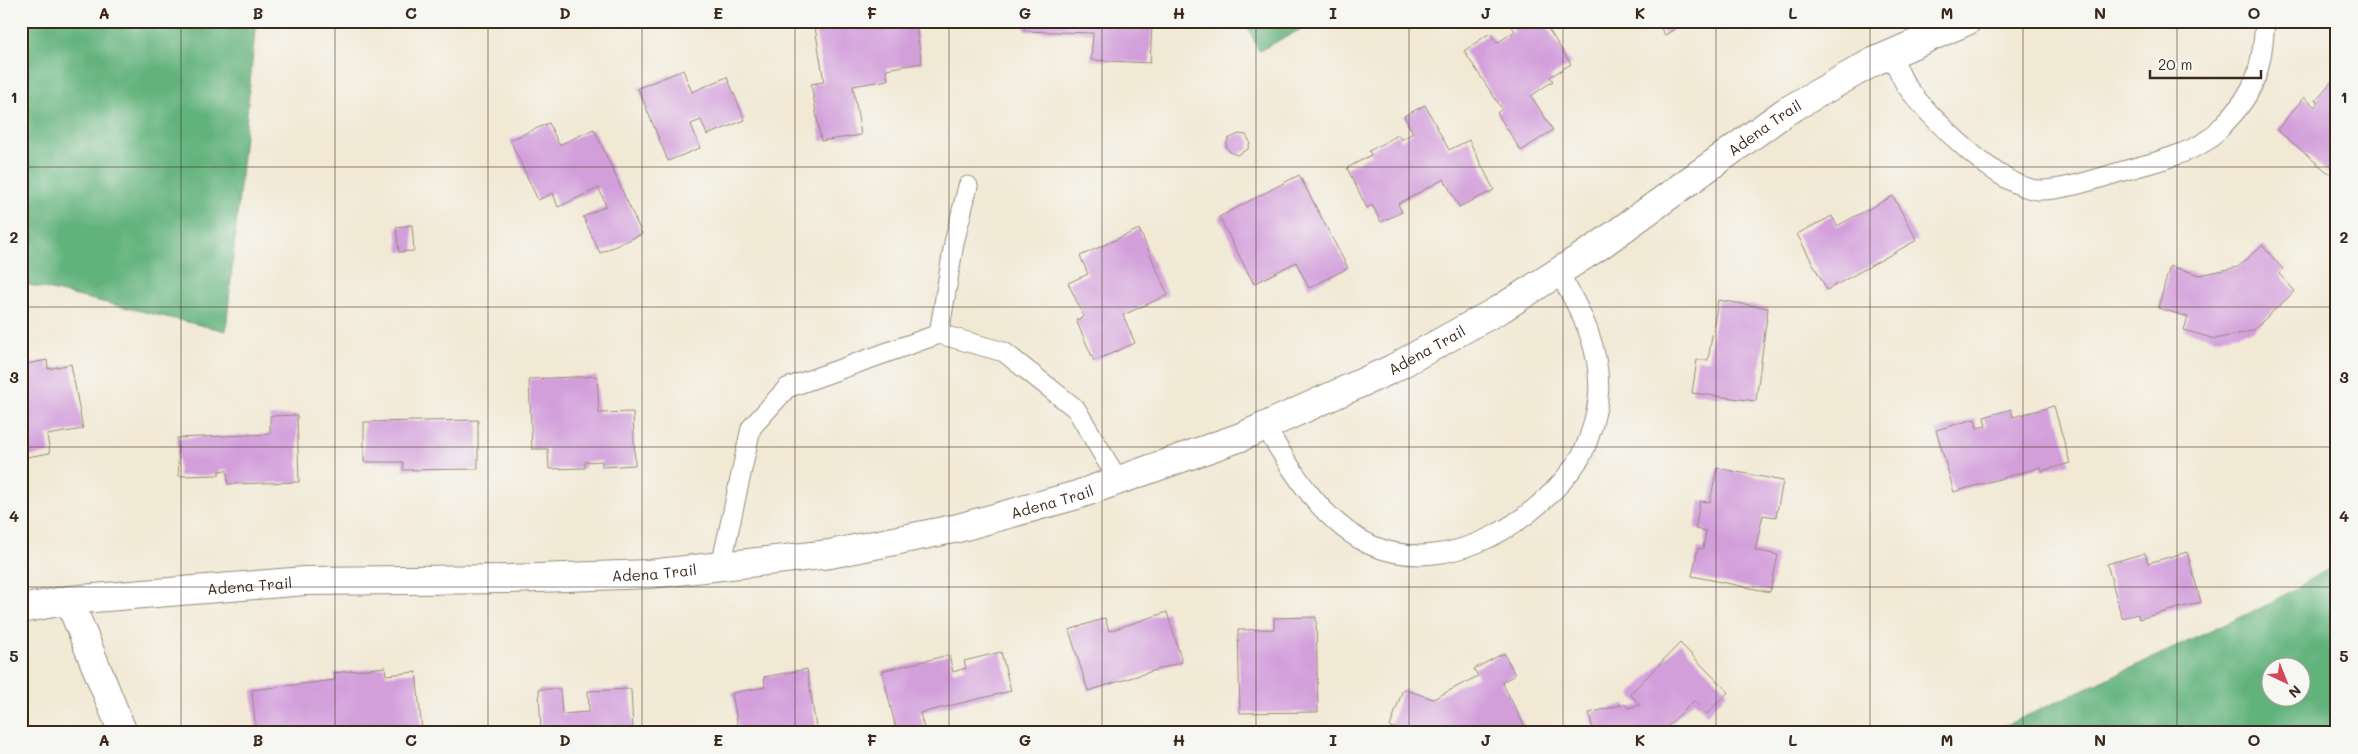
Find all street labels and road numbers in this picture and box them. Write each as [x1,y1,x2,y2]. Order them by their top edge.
street label: Adena Trail [1724,95,1805,160]
street label: Adena Trail [1384,320,1469,379]
street label: Adena Trail [1008,480,1096,523]
street label: Adena Trail [611,559,698,585]
street label: Adena Trail [206,572,293,599]

